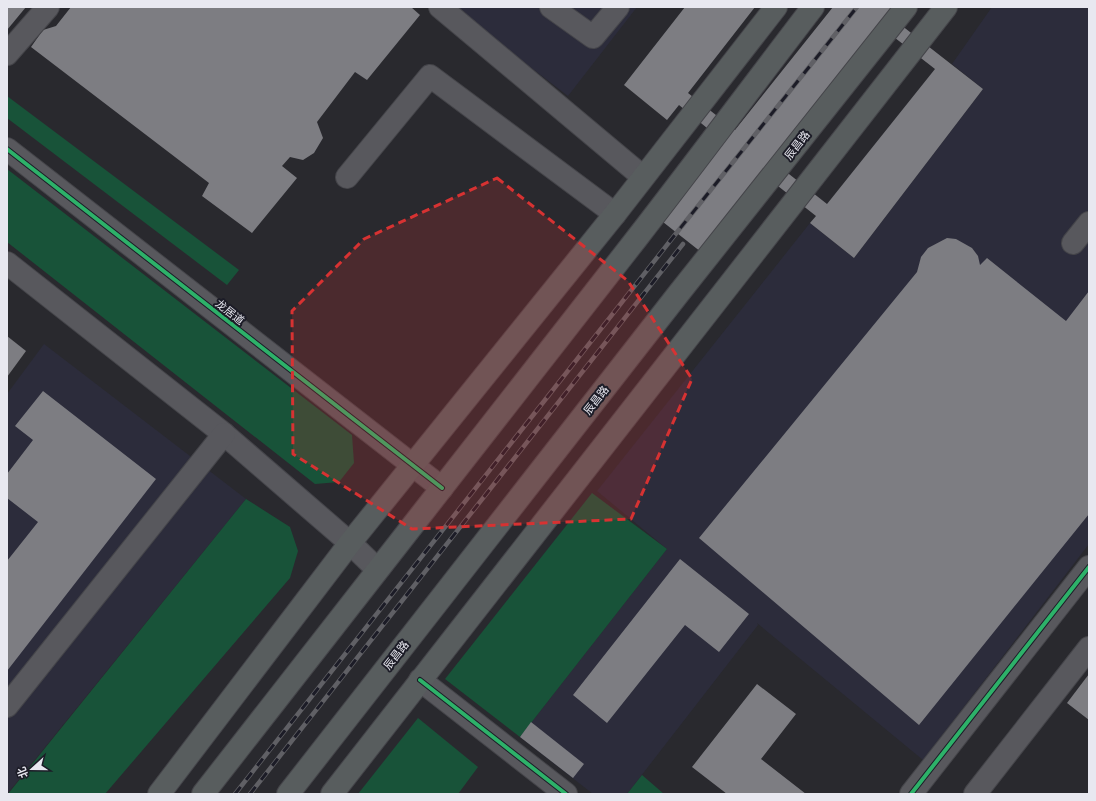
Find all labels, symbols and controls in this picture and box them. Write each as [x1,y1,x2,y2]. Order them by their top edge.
street label: 辰昌路 [781,128,813,162]
street label: 龙居道 [213,296,247,328]
street label: 辰昌路 [580,383,612,417]
street label: 辰昌路 [380,638,412,672]
north arrow [12,749,52,789]
text: 北 [14,765,31,780]

